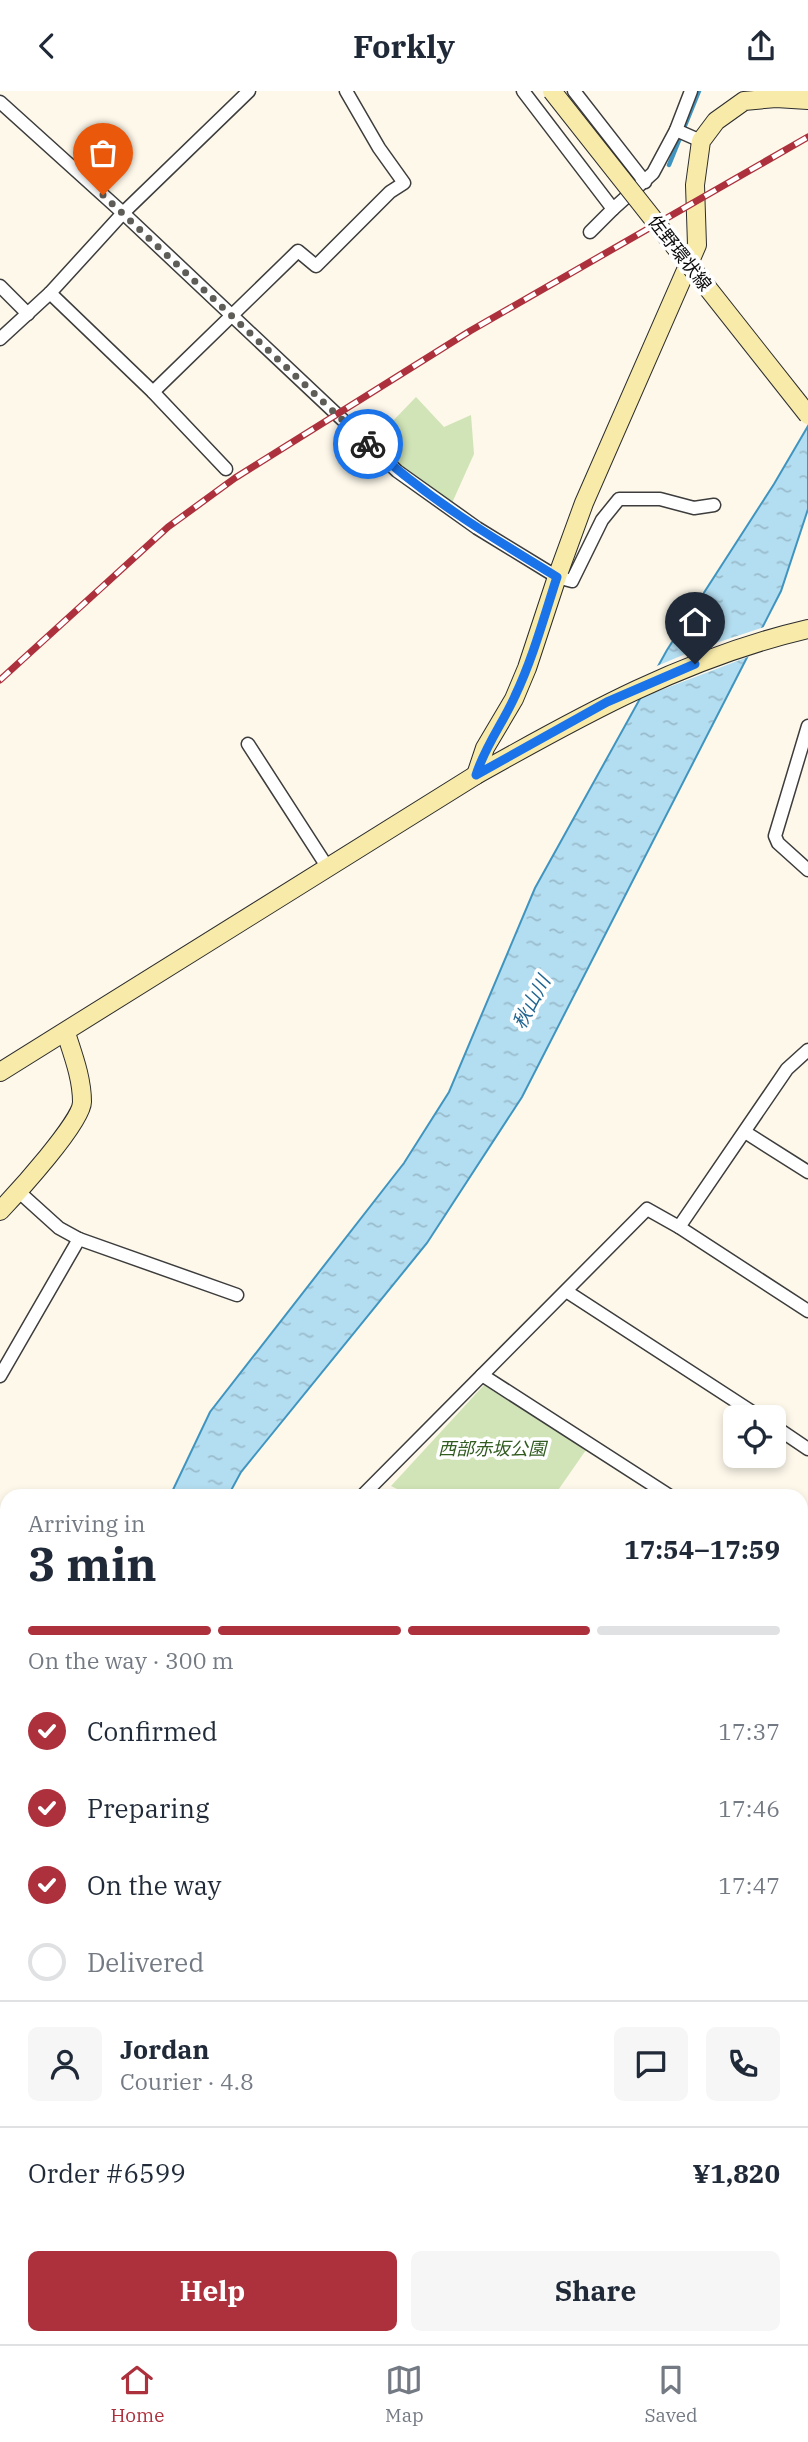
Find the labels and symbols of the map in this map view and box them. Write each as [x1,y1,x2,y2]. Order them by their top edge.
pin [73,123,133,195]
street label: 佐野環状線 [643,210,717,296]
courier [333,409,403,479]
pin [665,592,725,664]
water label: 秋山川 [507,969,556,1033]
park label: 西部赤坂公園 [438,1437,549,1460]

